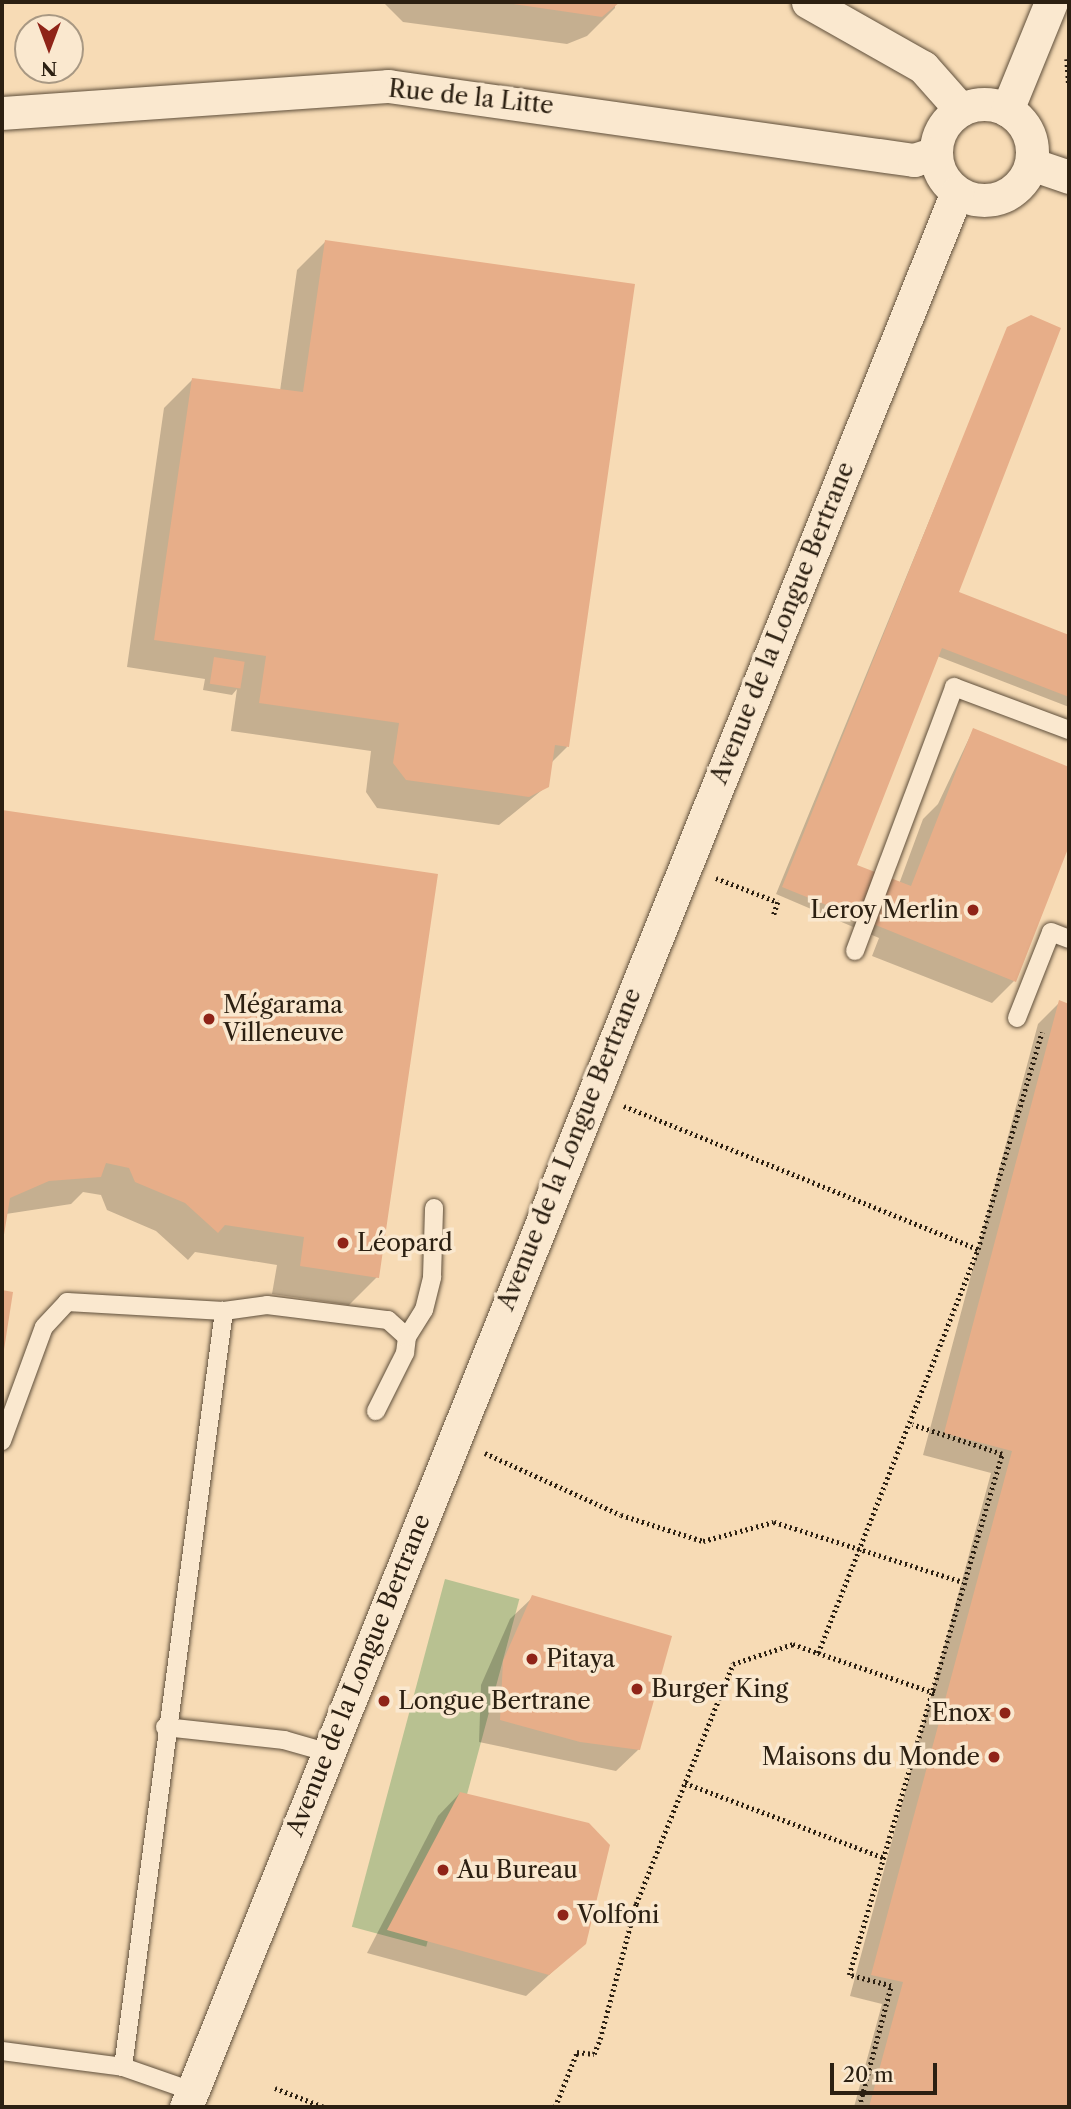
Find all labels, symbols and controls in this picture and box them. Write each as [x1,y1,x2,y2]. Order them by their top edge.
north arrow [14,14,84,84]
text: N [41,57,57,80]
street label: Rue de la Litte [387,74,555,120]
street label: Avenue de la Longue Bertrane [704,458,860,788]
place label: Leroy Merlin [810,896,959,924]
marker: Leroy Merlin [965,902,981,918]
street label: Avenue de la Longue Bertrane [491,984,647,1314]
place label: Mégarama Villeneuve [223,991,344,1047]
marker: Mégarama Villeneuve [201,1011,217,1027]
place label: Léopard [357,1229,453,1257]
marker: Léopard [335,1235,351,1251]
street label: Avenue de la Longue Bertrane [280,1510,436,1840]
place label: Pitaya [546,1645,615,1673]
marker: Pitaya [524,1651,540,1667]
place label: Burger King [651,1675,789,1703]
marker: Burger King [629,1681,645,1697]
place label: Longue Bertrane [398,1687,591,1715]
marker: Longue Bertrane [376,1693,392,1709]
place label: Enox [931,1699,991,1727]
marker: Enox [997,1705,1013,1721]
place label: Maisons du Monde [762,1743,980,1771]
marker: Maisons du Monde [986,1749,1002,1765]
place label: Au Bureau [457,1856,578,1884]
marker: Au Bureau [435,1862,451,1878]
place label: Volfoni [577,1901,659,1929]
marker: Volfoni [555,1907,571,1923]
scale bar [833,2050,940,2094]
text: 20 m [843,2062,894,2087]

